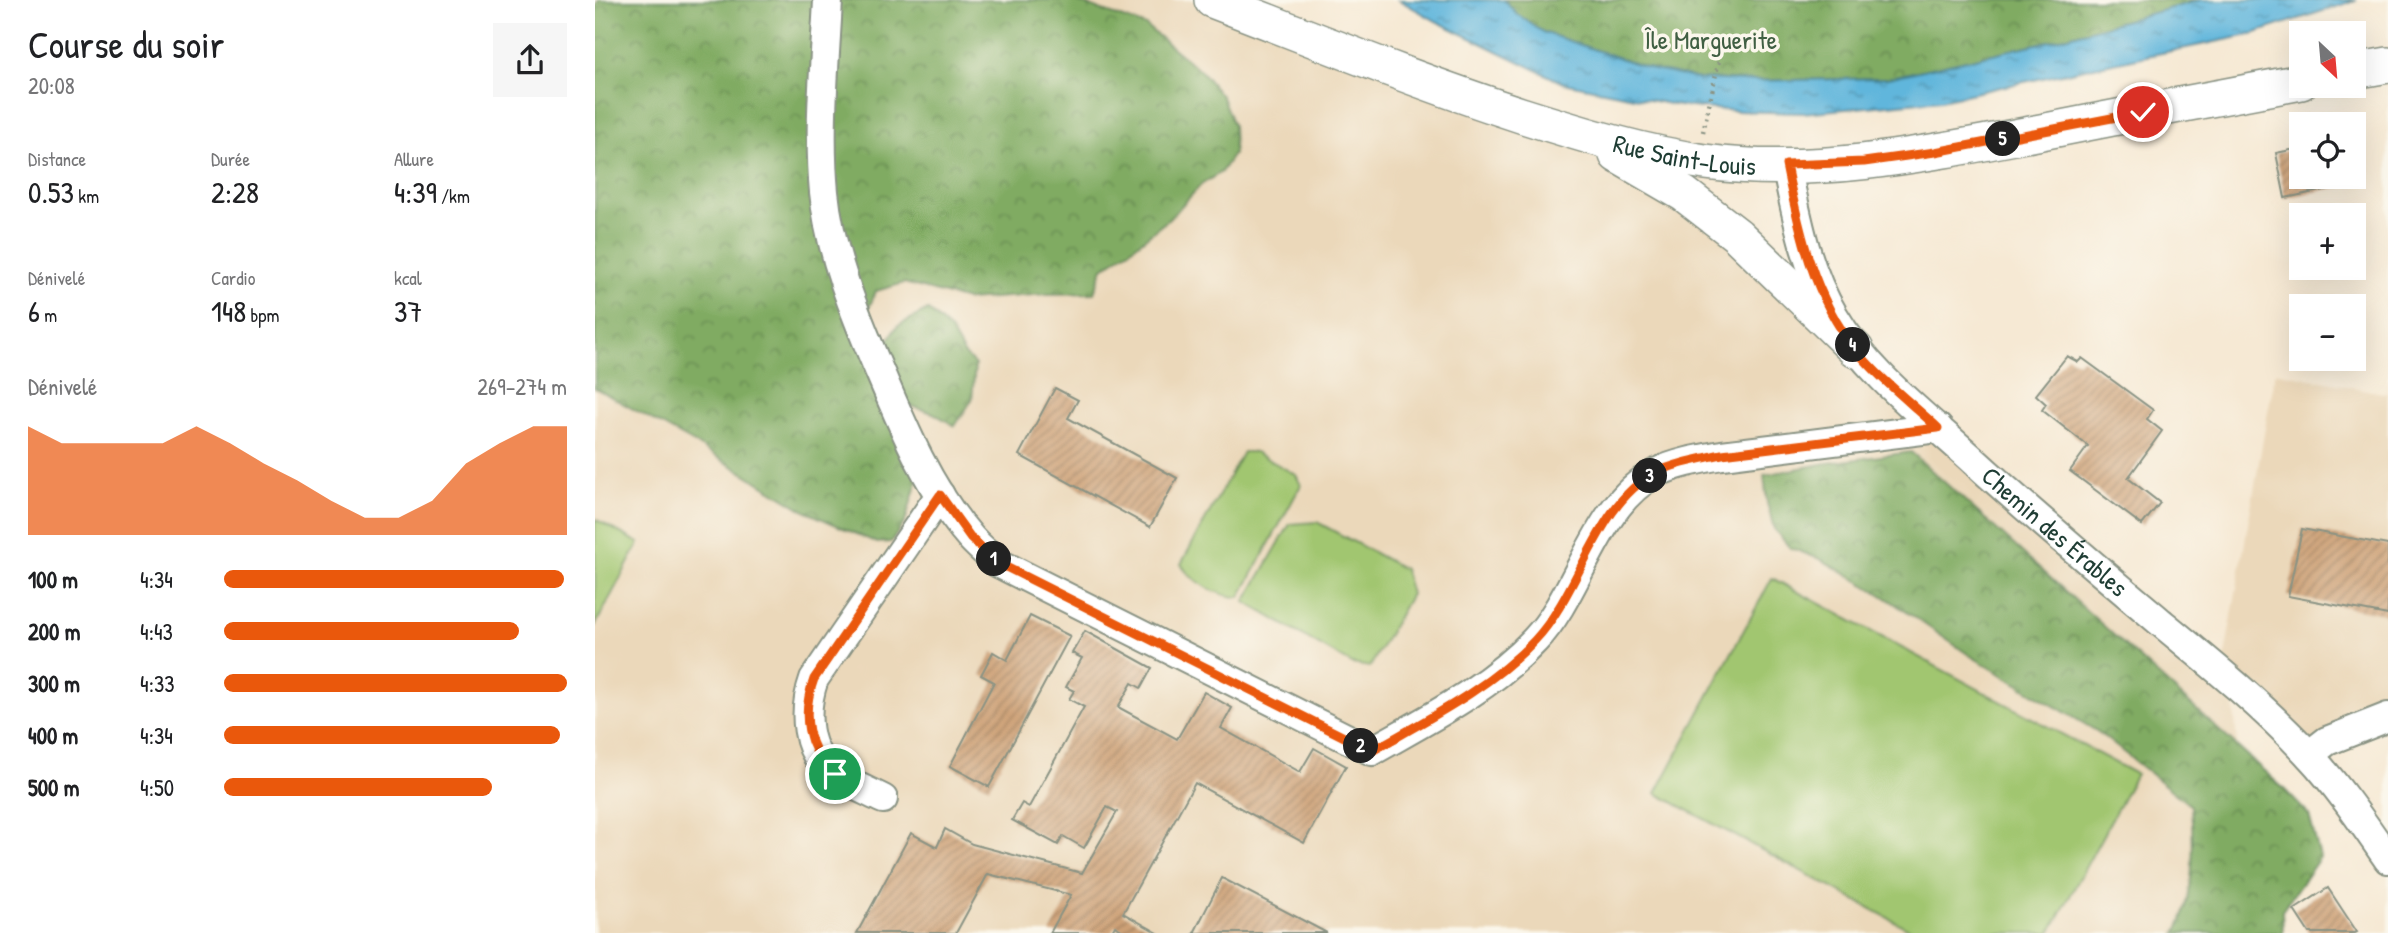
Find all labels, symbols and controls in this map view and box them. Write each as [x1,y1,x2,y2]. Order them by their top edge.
text: Course du soir [28,18,224,70]
north arrow [2289,21,2366,98]
map controls [2289,21,2366,371]
park label: Île Marguerite [1644,22,1777,57]
button: share [493,23,567,97]
text: 20:08 [28,70,75,101]
pin [2113,82,2173,142]
icon: check [2124,93,2162,131]
button: locate [2289,112,2366,189]
pin: 5 [1985,122,2021,156]
street label: Rue Saint-Louis [1610,125,1757,183]
text: 5 [1998,125,2007,151]
text: Distance [28,146,86,172]
text: Durée [211,146,250,172]
text: Allure [394,146,434,172]
text: 0.53 [28,172,74,212]
text: 2:28 [211,172,259,212]
text: 4:39 [394,172,437,212]
text: km [74,183,99,209]
text: /km [437,183,470,209]
button: + [2289,203,2366,280]
text: Dénivelé [28,265,85,291]
text: Cardio [211,265,256,291]
text: kcal [394,265,422,291]
text: 6 [28,291,40,331]
text: 148 [211,291,246,331]
text: 37 [394,291,422,331]
button: − [2289,294,2366,371]
text: m [40,302,57,328]
text: bpm [246,302,279,328]
pin: 4 [1835,328,1871,362]
text: 4 [1849,331,1856,357]
text: Dénivelé [28,371,97,402]
text: 269–274 m [477,371,567,402]
pin: 3 [1633,458,1667,494]
street label: Chemin des Érables [1974,458,2136,604]
text: 3 [1645,462,1654,488]
pin: 1 [977,542,1011,576]
text: 1 [990,545,997,571]
text: 100 m [28,564,78,595]
text: 4:34 [140,564,173,595]
text: 200 m [28,616,80,647]
text: 4:43 [140,616,173,647]
text: 300 m [28,668,80,699]
text: 4:33 [140,668,175,699]
text: 400 m [28,720,78,751]
text: 4:34 [140,720,173,751]
pin: 2 [1343,728,1379,764]
text: 2 [1356,732,1365,758]
pin [805,744,865,804]
icon: arrive [816,755,854,793]
text: 500 m [28,772,79,803]
text: 4:50 [140,772,174,803]

